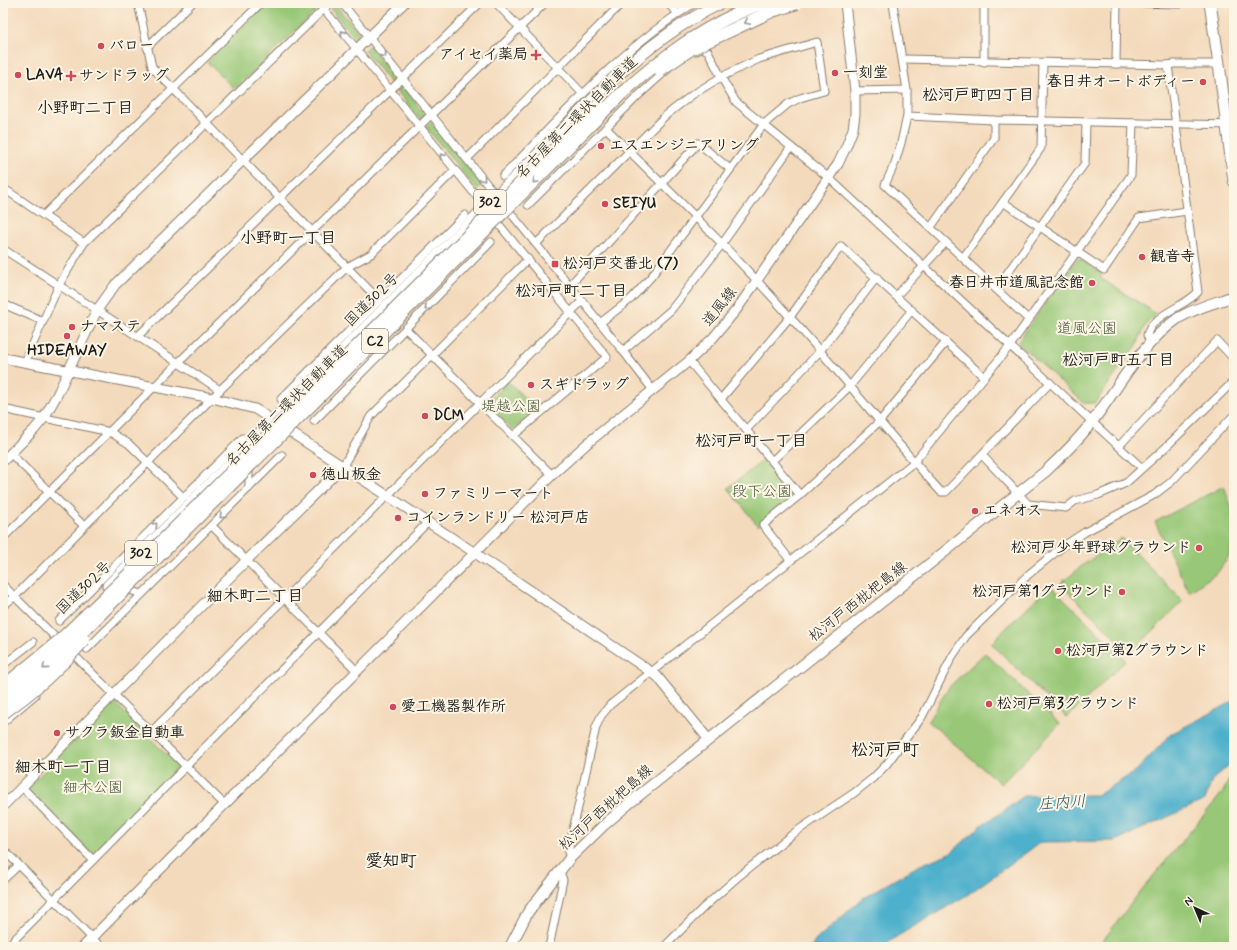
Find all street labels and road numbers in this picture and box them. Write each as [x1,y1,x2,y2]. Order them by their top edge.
street label: 名古屋第二環状自動車道 [512,53,642,183]
road number: 302 [474,190,506,214]
street label: 国道302号 [340,268,404,332]
street label: 道風線 [698,283,742,331]
road number: C2 [362,329,388,353]
street label: 名古屋第二環状自動車道 [222,341,352,471]
road number: 302 [125,541,157,565]
street label: 国道302号 [52,557,116,619]
street label: 松河戸西枇杷島線 [805,557,911,647]
street label: 松河戸西枇杷島線 [555,760,657,856]

